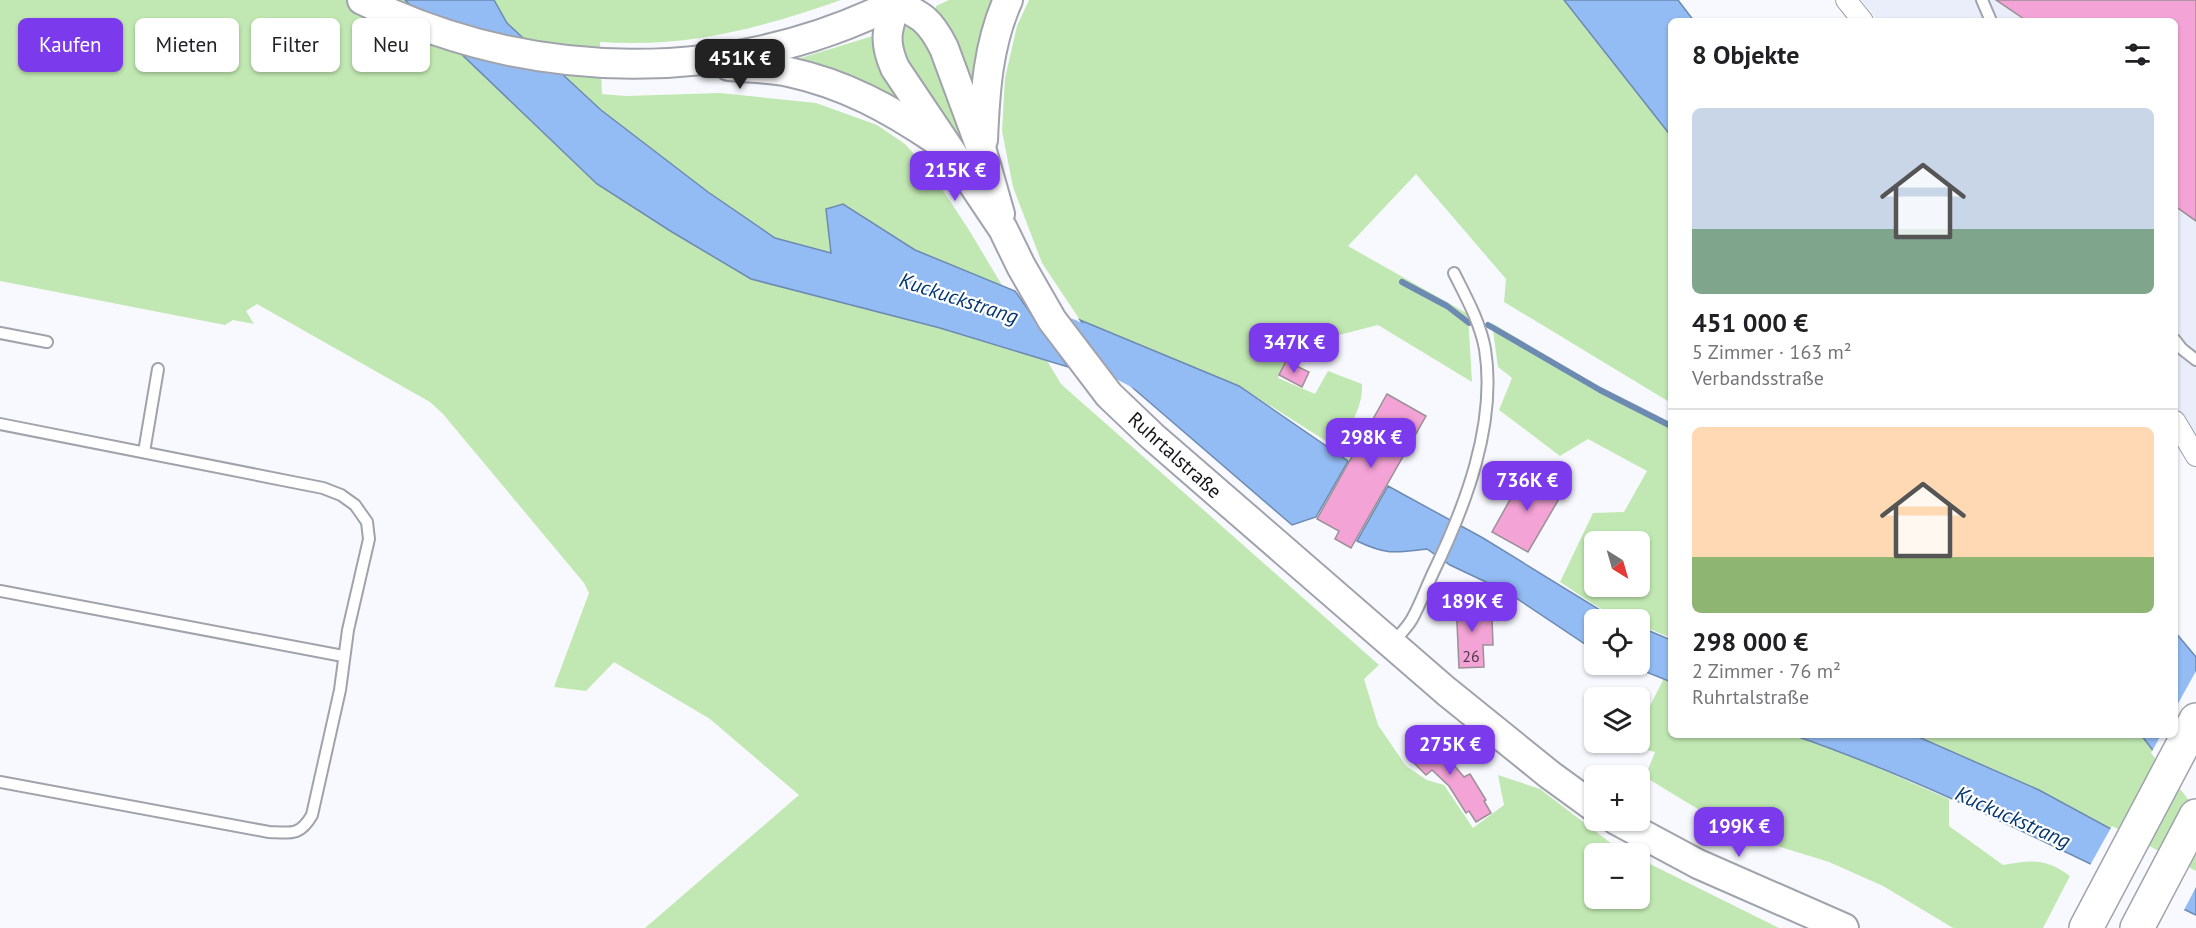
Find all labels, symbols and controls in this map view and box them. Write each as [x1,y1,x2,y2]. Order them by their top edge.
chip: Kaufen [18,18,123,72]
chip: Mieten [135,18,239,72]
chip: Filter [251,18,340,72]
chip: Neu [352,18,430,72]
text: 8 Objekte [1692,38,1799,71]
icon: filters [2121,38,2154,71]
pin: 451K € [691,39,789,90]
text: 451K € [709,45,771,71]
icon: home [1869,147,1977,255]
pin: 215K € [906,151,1004,202]
text: 215K € [924,157,986,183]
water label: Kuckuckstrang [896,266,1022,330]
text: 451 000 € [1692,306,1808,339]
pin: 347K € [1245,323,1343,374]
text: 347K € [1263,329,1325,355]
text: 5 Zimmer · 163 m² [1692,339,1852,365]
text: Verbandsstraße [1692,365,1824,391]
street label: Ruhrtalstraße [1123,406,1227,504]
pin: 298K € [1322,418,1420,469]
text: 298K € [1340,424,1402,450]
pin: 736K € [1478,461,1576,512]
icon: home [1869,466,1977,574]
text: 736K € [1496,467,1558,493]
north arrow [1584,531,1650,597]
map controls [1584,531,1650,909]
pin: 189K € [1423,582,1521,633]
text: 189K € [1441,588,1503,614]
button: locate [1584,609,1650,675]
text: 298 000 € [1692,625,1808,658]
house number: 26 [1462,646,1480,666]
text: 2 Zimmer · 76 m² [1692,658,1841,684]
text: Ruhrtalstraße [1692,684,1809,710]
button: layers [1584,687,1650,753]
pin: 275K € [1401,725,1499,776]
text: 275K € [1419,731,1481,757]
button: + [1584,765,1650,831]
water label: Kuckuckstrang [1951,780,2075,855]
pin: 199K € [1690,807,1788,858]
text: 199K € [1708,813,1770,839]
button: − [1584,843,1650,909]

